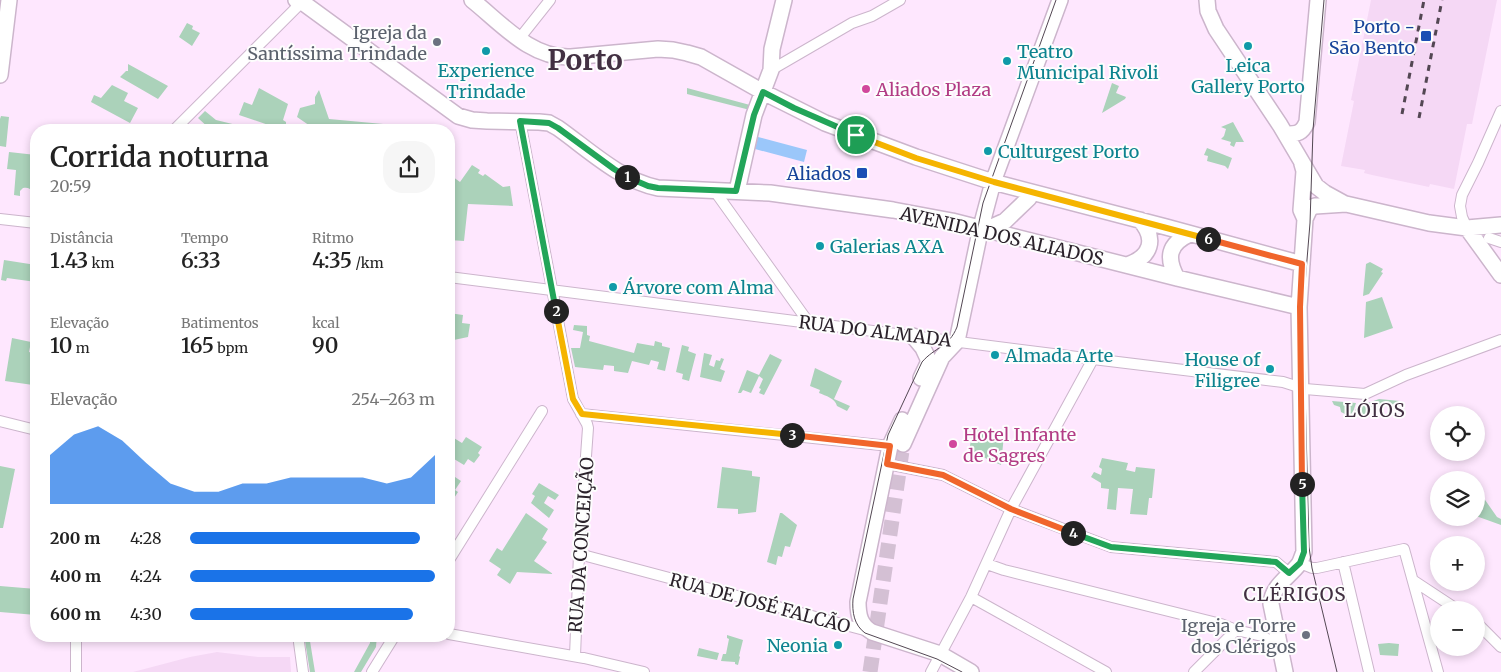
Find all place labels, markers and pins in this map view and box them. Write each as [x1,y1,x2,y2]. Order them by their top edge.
place label: Porto - São Bento [1329,15,1415,59]
place label: Igreja da Santíssima Trindade [247,21,427,65]
marker: Porto - São Bento [1419,29,1433,43]
marker: Igreja da Santíssima Trindade [431,36,443,48]
place label: Teatro Municipal Rivoli [1017,40,1159,84]
marker: Leica Gallery Porto [1242,40,1254,52]
marker: Experience Trindade [480,45,492,57]
place label: Leica Gallery Porto [1191,54,1305,98]
marker: Teatro Municipal Rivoli [1001,55,1013,67]
place label: Experience Trindade [438,59,534,103]
place label: Aliados Plaza [875,78,991,101]
marker: Aliados Plaza [860,83,872,95]
pin [835,114,877,156]
place label: Culturgest Porto [998,140,1139,163]
marker: Culturgest Porto [982,145,994,157]
place label: Aliados [786,162,851,185]
pin: 1 [614,164,640,190]
marker: Aliados [855,166,869,180]
pin: 6 [1196,226,1220,252]
place label: Galerias AXA [830,235,944,258]
marker: Galerias AXA [814,240,826,252]
place label: Árvore com Alma [622,276,774,299]
marker: Árvore com Alma [607,281,619,293]
pin: 2 [544,298,568,324]
place label: Almada Arte [1004,344,1113,367]
place label: House of Filigree [1184,348,1261,392]
marker: Almada Arte [989,349,1001,361]
marker: House of Filigree [1264,363,1276,375]
pin: 3 [780,422,804,448]
place label: Hotel Infante de Sagres [963,423,1076,467]
marker: Hotel Infante de Sagres [947,438,959,450]
pin: 5 [1290,472,1314,496]
pin: 4 [1060,520,1086,546]
place label: Igreja e Torre dos Clérigos [1181,614,1296,658]
marker: Igreja e Torre dos Clérigos [1300,629,1312,641]
place label: Neonia [767,634,828,657]
marker: Neonia [832,639,844,651]

